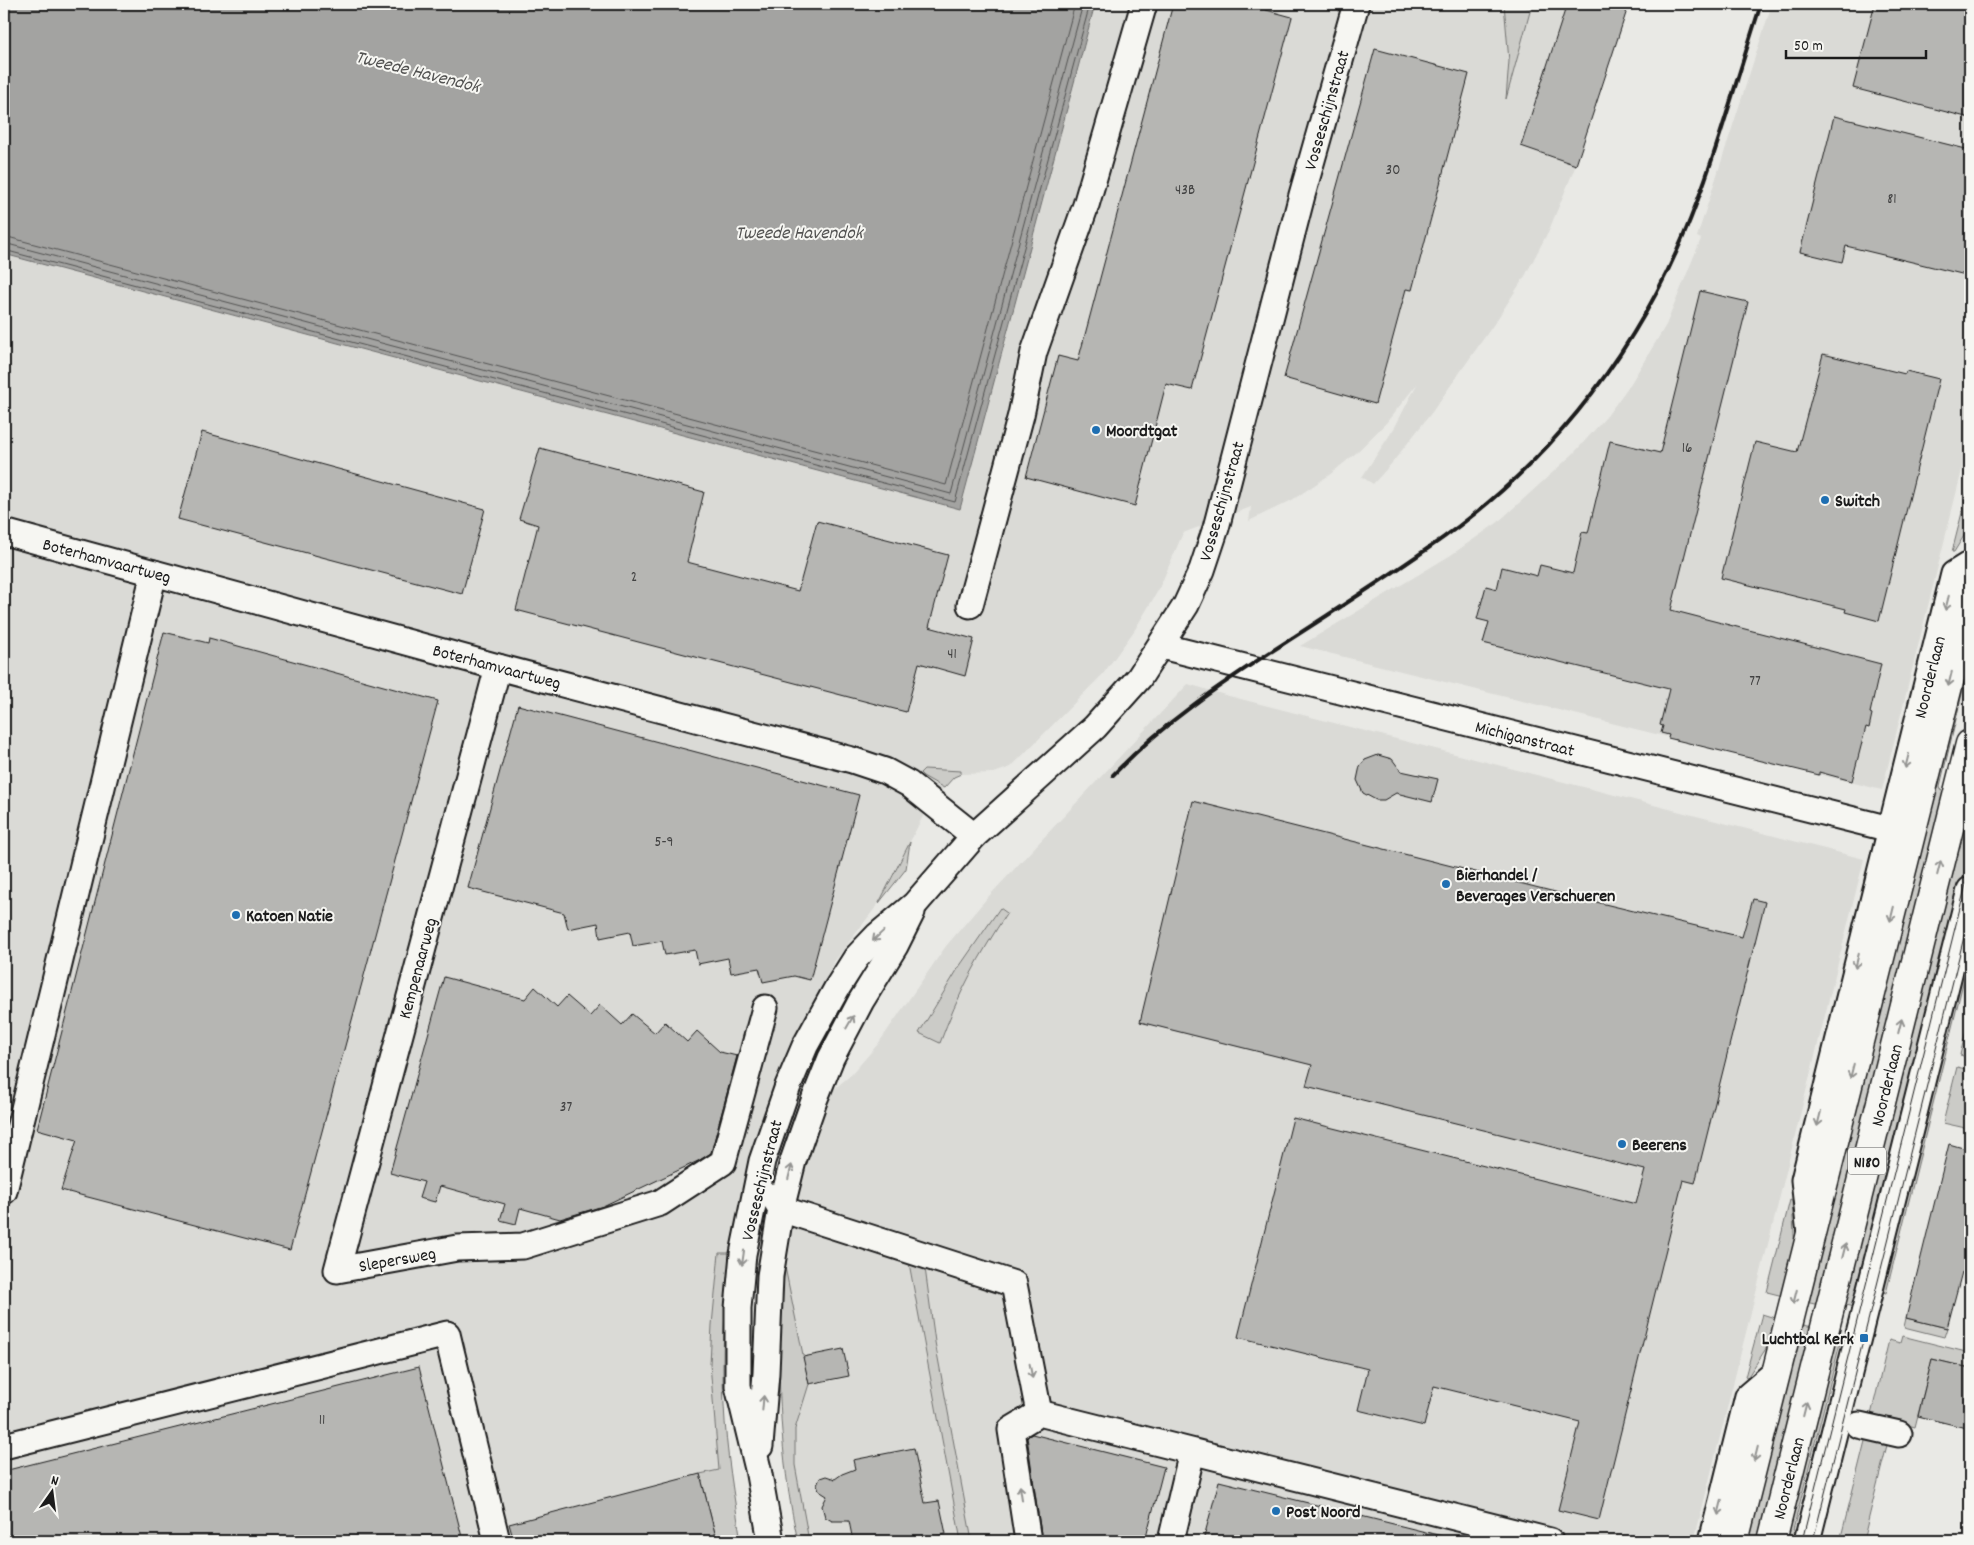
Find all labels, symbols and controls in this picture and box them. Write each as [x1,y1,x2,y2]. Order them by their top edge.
scale bar [1786,28,1926,60]
text: 50 m [1794,36,1823,58]
water label: Tweede Havendok [352,45,484,102]
street label: Vosseschijnstraat [1299,48,1358,174]
house number: 30 [1386,160,1400,182]
house number: 43B [1175,180,1195,202]
house number: 81 [1887,189,1897,211]
water label: Tweede Havendok [735,221,865,248]
place label: Moordtgat [1106,420,1178,445]
marker: Moordtgat [1090,424,1102,436]
house number: 16 [1682,438,1692,460]
street label: Vosseschijnstraat [1194,439,1253,565]
place label: Switch [1835,490,1880,515]
marker: Switch [1819,494,1831,506]
street label: Boterhamvaartweg [39,533,173,592]
house number: 2 [631,567,637,589]
one-way arrow [1942,595,1951,611]
street label: Noorderlaan [1909,634,1954,721]
street label: Boterhamvaartweg [429,639,563,698]
house number: 41 [947,644,957,666]
one-way arrow [1945,670,1954,686]
house number: 77 [1749,671,1761,693]
street label: Michiganstraat [1472,716,1577,765]
one-way arrow [1902,752,1911,768]
house number: 5-9 [655,832,673,854]
one-way arrow [1935,861,1945,877]
place label: Bierhandel / Beverages Verschueren [1456,864,1615,910]
marker: Bierhandel / Beverages Verschueren [1440,878,1452,890]
place label: Katoen Natie [246,905,333,930]
one-way arrow [1887,905,1896,921]
marker: Katoen Natie [230,909,242,921]
street label: Kempenaarweg [394,915,445,1022]
one-way arrow [872,930,884,942]
one-way arrow [1852,953,1861,969]
one-way arrow [845,1015,855,1029]
one-way arrow [1896,1018,1905,1034]
street label: Noorderlaan [1866,1042,1911,1129]
one-way arrow [1847,1063,1856,1079]
house number: 37 [560,1097,572,1119]
one-way arrow [1813,1111,1823,1127]
street label: Vosseschijnstraat [736,1117,791,1244]
place label: Beerens [1632,1134,1687,1159]
marker: Beerens [1616,1138,1628,1150]
road number: N180 [1848,1148,1886,1174]
one-way arrow [786,1165,795,1181]
street label: Slepersweg [357,1242,438,1281]
one-way arrow [1840,1244,1849,1260]
one-way arrow [737,1250,747,1266]
one-way arrow [1790,1288,1799,1304]
place label: Luchtbal Kerk [1762,1328,1855,1353]
marker: Luchtbal Kerk [1858,1332,1870,1344]
one-way arrow [1026,1363,1036,1379]
one-way arrow [759,1395,768,1411]
one-way arrow [1801,1402,1810,1418]
house number: 11 [319,1410,325,1432]
street label: Noorderlaan [1768,1435,1813,1522]
one-way arrow [1751,1446,1760,1462]
north arrow [28,1468,78,1518]
text: N [49,1471,61,1492]
one-way arrow [1015,1485,1025,1501]
one-way arrow [1715,1500,1724,1516]
place label: Post Noord [1286,1501,1361,1526]
marker: Post Noord [1270,1505,1282,1517]

